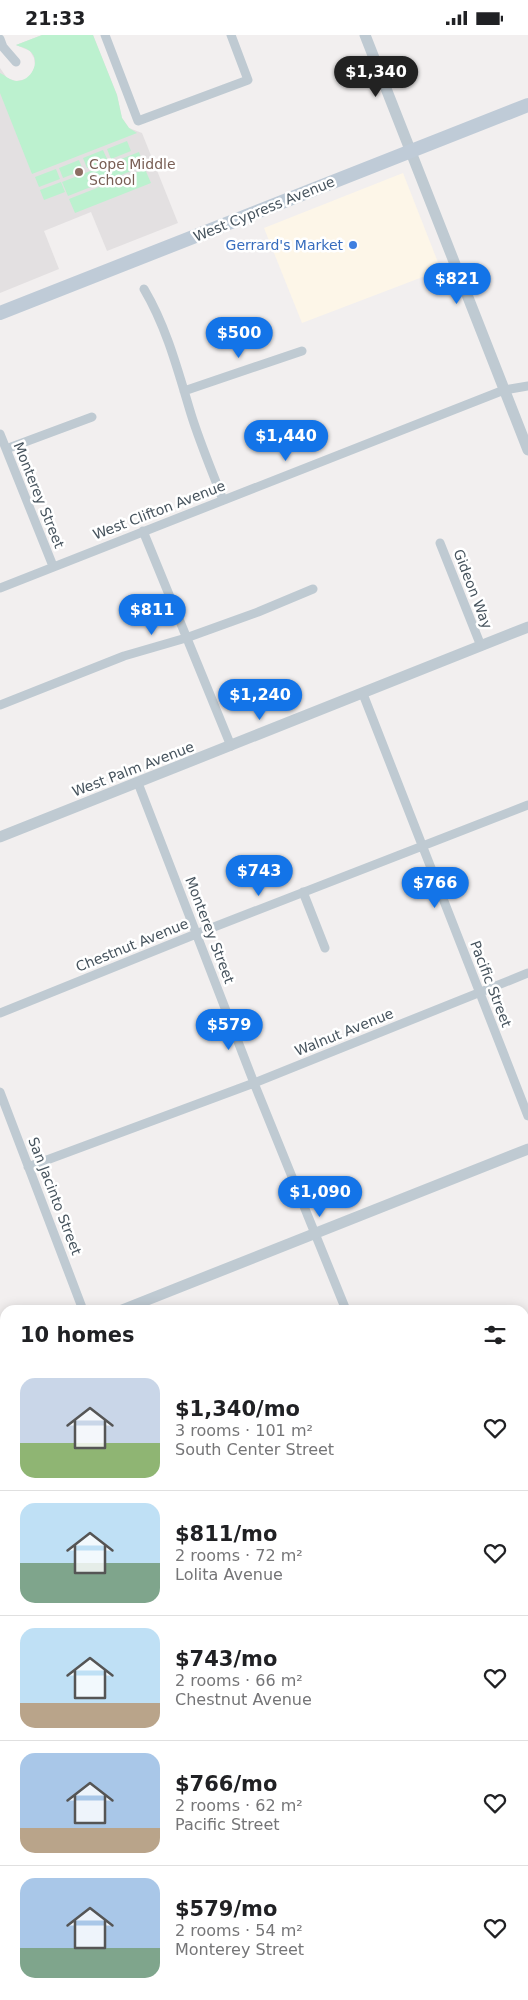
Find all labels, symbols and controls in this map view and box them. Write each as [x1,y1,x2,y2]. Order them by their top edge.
text: 21:33 [25,7,85,29]
pin: $1,340 [335,55,417,98]
text: $1,340 [345,62,407,81]
place label: Cope Middle School [89,156,176,188]
marker: Cope Middle School [73,166,85,178]
street label: West Cypress Avenue [191,173,337,245]
place label: Gerrard's Market [226,237,344,253]
marker: Gerrard's Market [347,239,359,251]
pin: $821 [427,263,487,305]
text: $821 [435,269,479,288]
pin: $500 [209,317,269,359]
text: $500 [217,323,261,342]
pin: $1,440 [245,419,327,462]
text: $1,440 [255,426,317,445]
street label: Monterey Street [10,440,68,551]
street label: West Clifton Avenue [91,477,227,543]
street label: Gideon Way [450,547,496,631]
pin: $811 [122,593,182,636]
text: $811 [130,600,174,619]
pin: $1,240 [219,679,301,721]
text: $1,240 [229,685,291,704]
street label: West Palm Avenue [70,738,196,800]
pin: $743 [229,855,289,897]
text: $743 [237,861,281,880]
pin: $766 [405,867,465,909]
text: $766 [413,873,457,892]
street label: Monterey Street [182,874,238,986]
street label: Chestnut Avenue [73,915,191,975]
street label: Pacific Street [467,938,515,1030]
street label: Walnut Avenue [292,1005,396,1059]
pin: $579 [199,1009,259,1051]
text: $579 [207,1015,251,1034]
street label: San Jacinto Street [25,1135,85,1258]
pin: $1,090 [279,1175,361,1218]
text: $1,090 [289,1182,351,1201]
icon: filters [481,1321,509,1349]
text: 10 homes [20,1323,135,1347]
text: $1,340/mo [175,1397,300,1421]
icon: home [60,1398,120,1458]
icon: heart [481,1414,509,1442]
text: 3 rooms · 101 m² [175,1421,313,1440]
text: South Center Street [175,1440,334,1459]
text: $811/mo [175,1522,277,1546]
icon: home [60,1523,120,1583]
icon: heart [481,1539,509,1567]
text: 2 rooms · 72 m² [175,1546,303,1565]
text: Lolita Avenue [175,1565,283,1584]
text: $743/mo [175,1647,277,1671]
icon: home [60,1648,120,1708]
icon: heart [481,1664,509,1692]
text: 2 rooms · 66 m² [175,1671,303,1690]
text: Chestnut Avenue [175,1690,312,1709]
text: $766/mo [175,1772,277,1796]
icon: home [60,1773,120,1833]
icon: heart [481,1789,509,1817]
text: 2 rooms · 62 m² [175,1796,303,1815]
text: Pacific Street [175,1815,280,1834]
text: $579/mo [175,1897,277,1921]
icon: home [60,1898,120,1958]
icon: heart [481,1914,509,1942]
text: 2 rooms · 54 m² [175,1921,303,1940]
text: Monterey Street [175,1940,304,1959]

